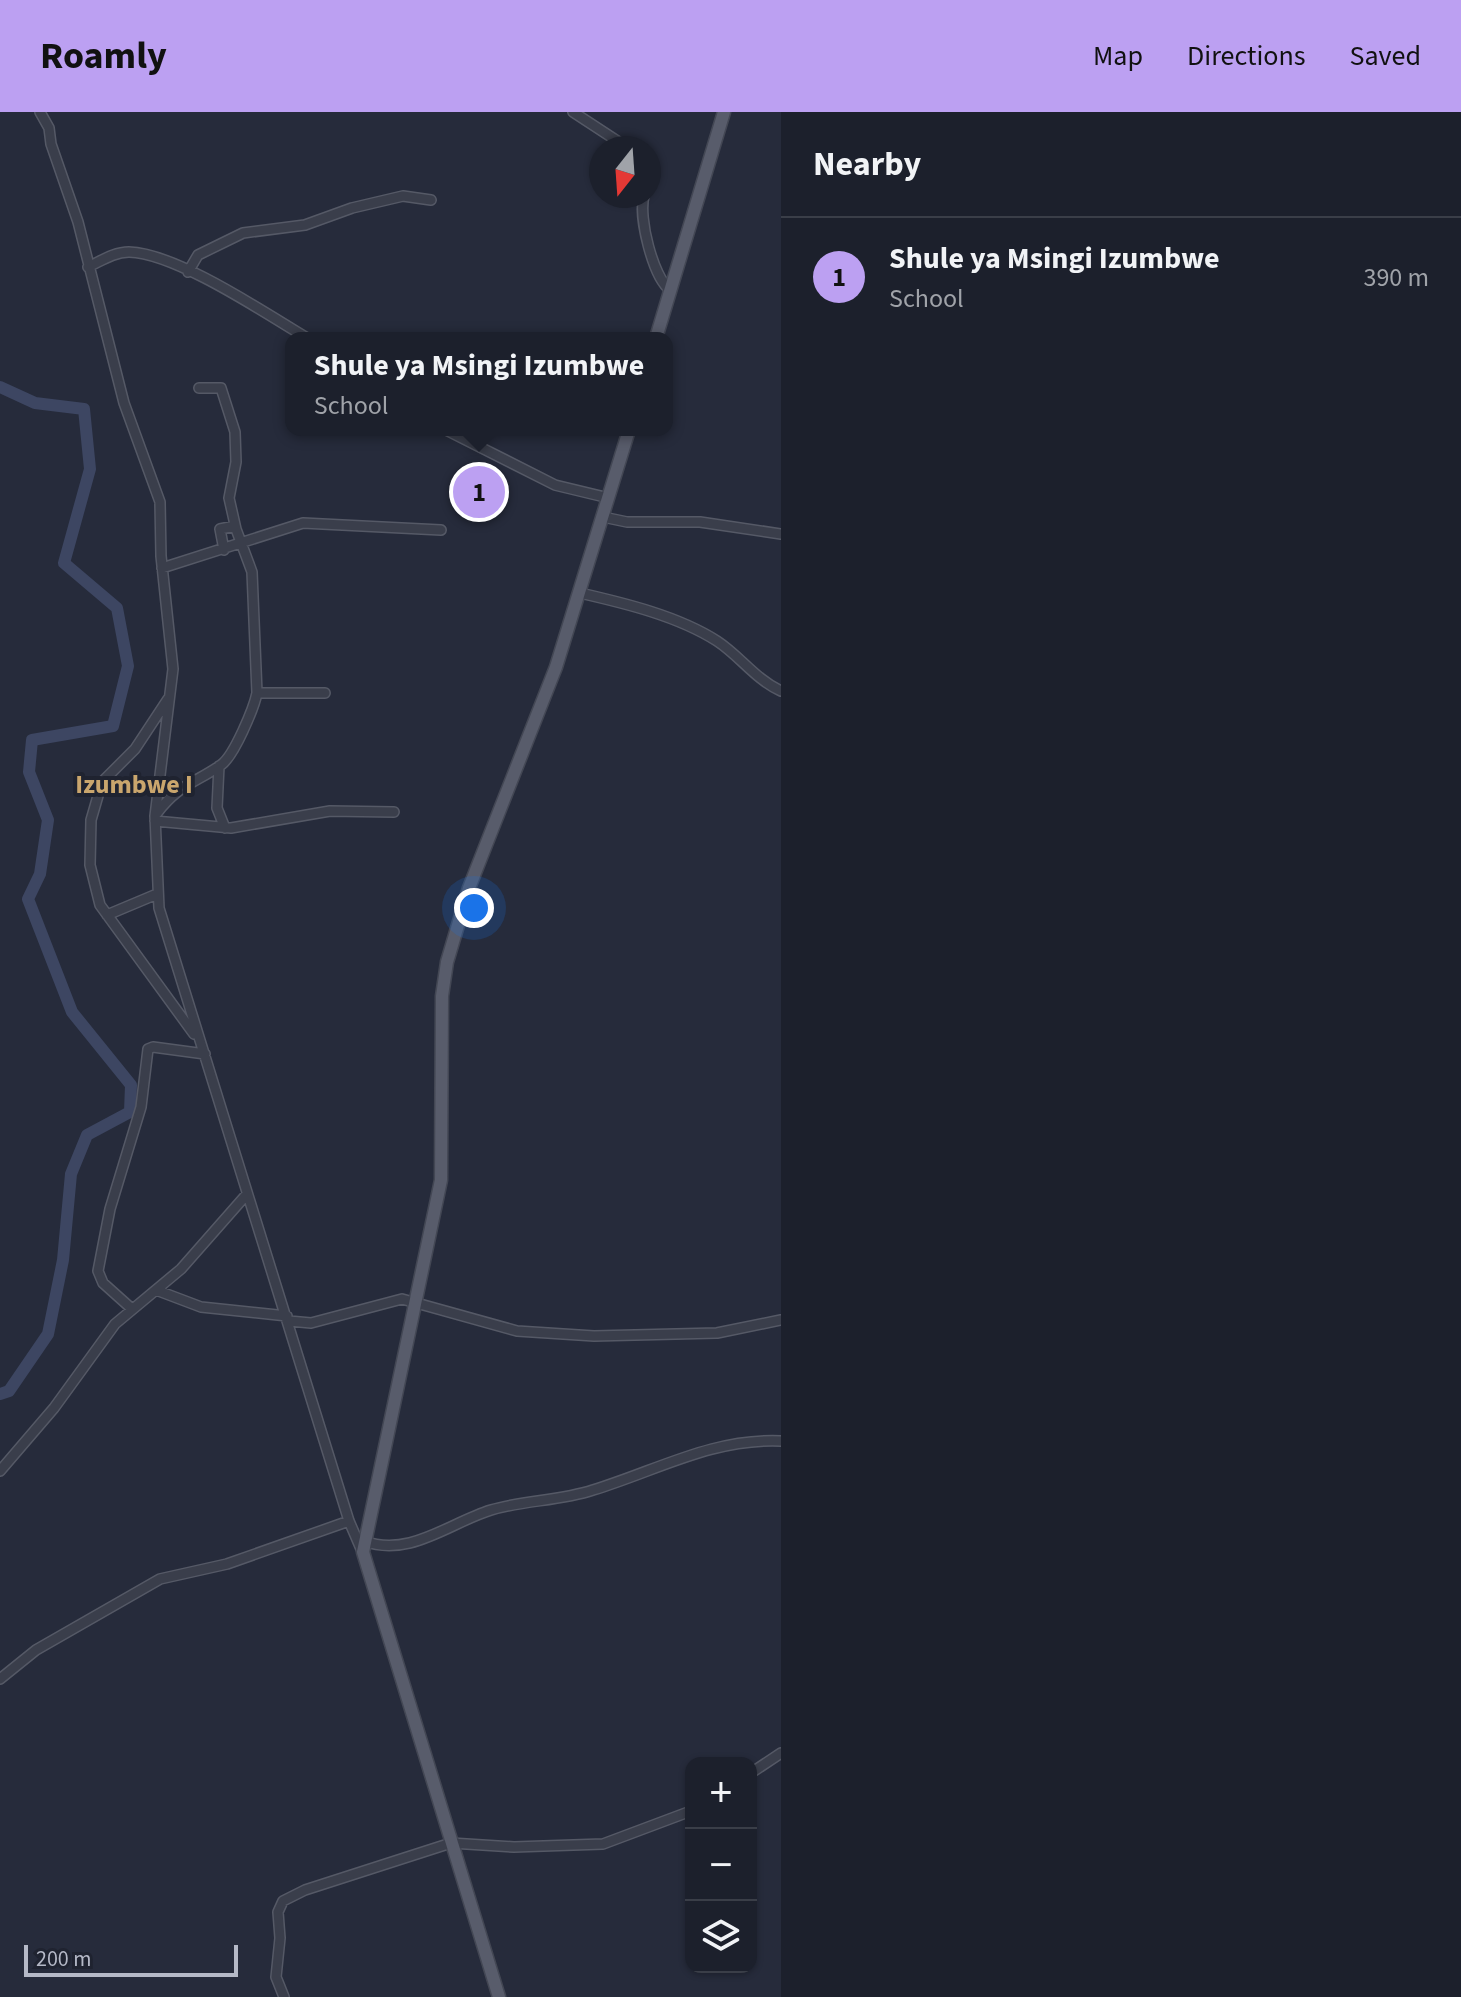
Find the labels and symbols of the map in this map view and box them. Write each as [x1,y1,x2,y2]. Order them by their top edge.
north arrow [589,136,661,208]
pin: 1 [453,462,505,522]
district label: Izumbwe I [75,766,193,803]
your location [454,888,494,928]
scale bar [24,1941,238,1977]

